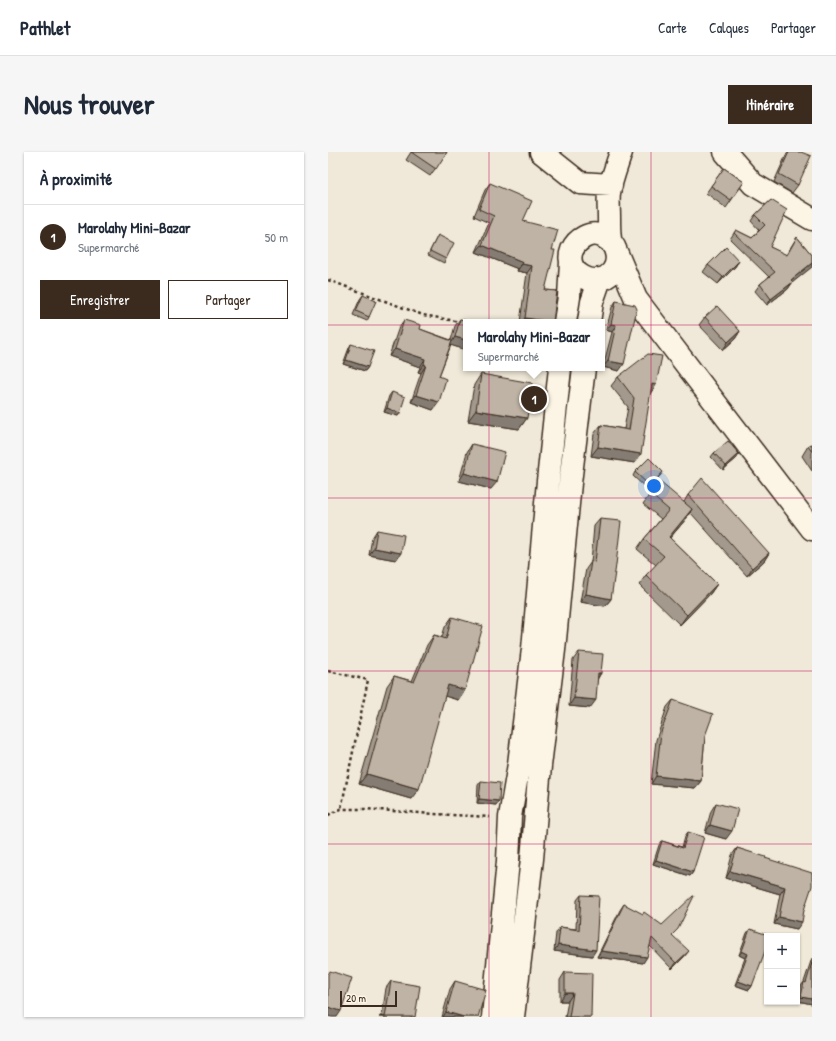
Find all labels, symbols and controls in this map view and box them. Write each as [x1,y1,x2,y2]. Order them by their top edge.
text: Pathlet [20,15,70,41]
text: Carte [658,18,687,37]
text: Calques [709,18,749,37]
text: Partager [771,18,816,37]
text: Nous trouver [24,85,155,123]
button: Itinéraire [728,85,812,124]
text: À proximité [40,167,112,190]
text: Marolahy Mini-Bazar [78,217,191,238]
text: 1 [51,228,55,246]
text: 50 m [265,228,288,246]
text: Supermarché [78,238,140,256]
button: Enregistrer [40,280,160,319]
button: Partager [168,280,288,319]
popup [463,319,605,371]
text: Marolahy Mini-Bazar [478,326,590,347]
text: Supermarché [478,347,539,365]
pin: 1 [521,384,547,414]
your location [644,476,664,496]
map controls [764,933,800,1005]
button: + [764,933,800,969]
button: − [764,969,800,1005]
scale bar [340,989,397,1008]
text: 20 m [346,991,366,1005]

